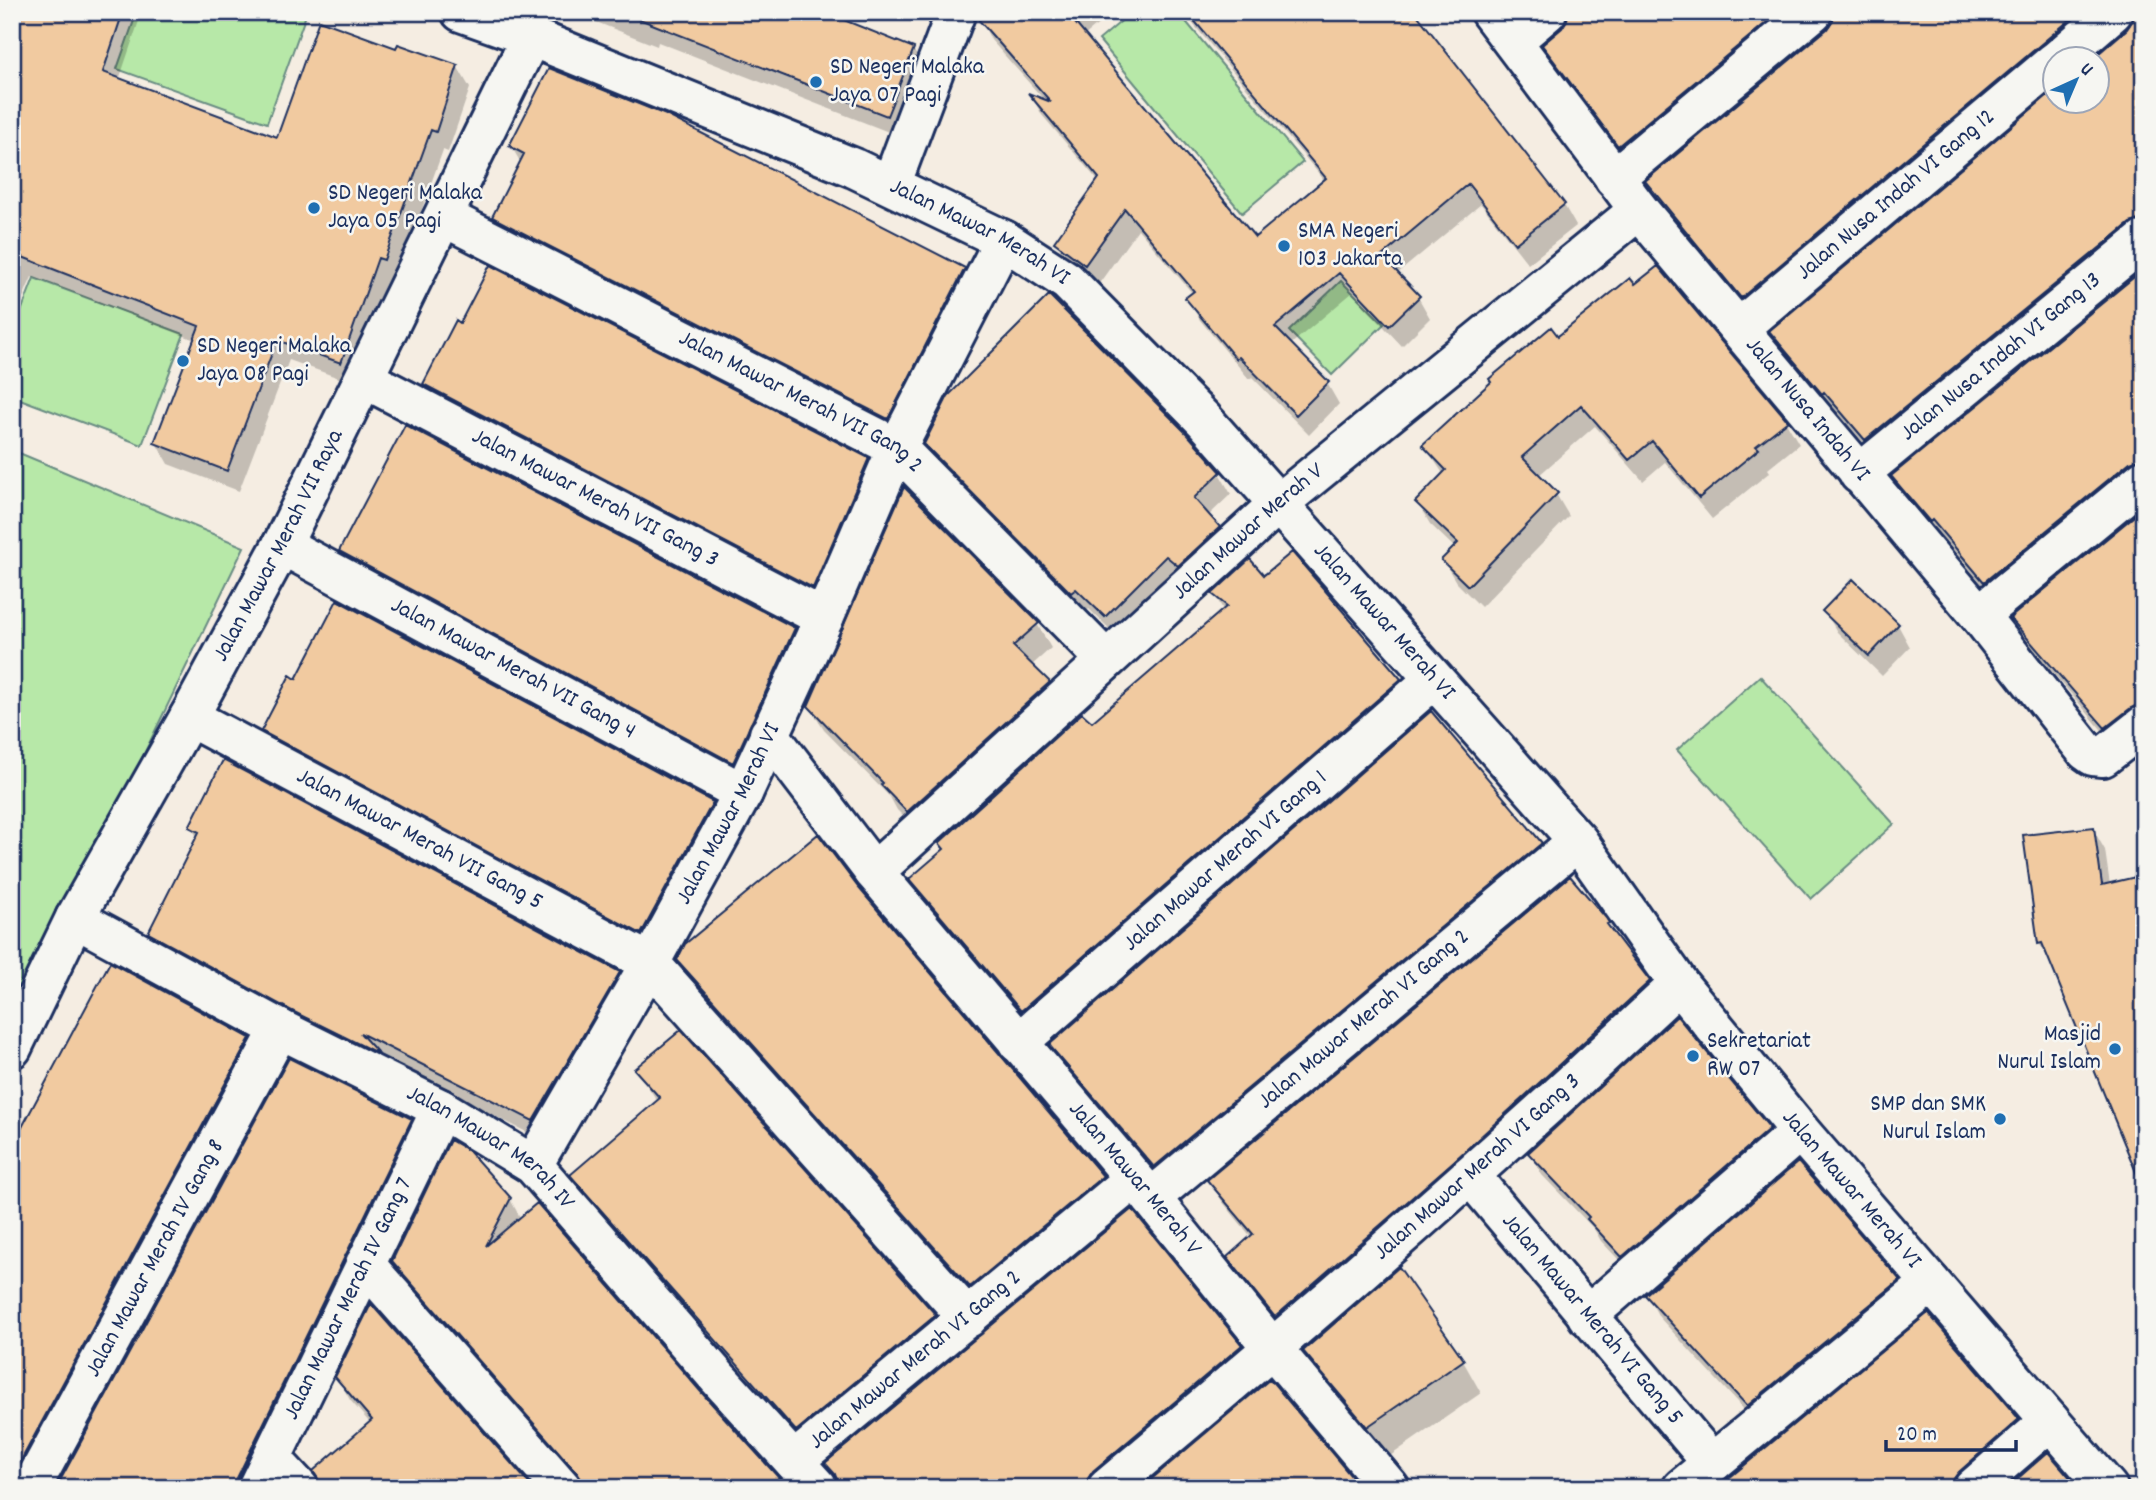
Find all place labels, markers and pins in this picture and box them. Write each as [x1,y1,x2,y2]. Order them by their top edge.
place label: SD Negeri Malaka Jaya 07 Pagi [830,51,985,113]
marker: SD Negeri Malaka Jaya 07 Pagi [808,74,824,90]
place label: SD Negeri Malaka Jaya 05 Pagi [328,177,483,239]
marker: SD Negeri Malaka Jaya 05 Pagi [306,200,322,216]
place label: SMA Negeri 103 Jakarta [1298,215,1403,277]
marker: SMA Negeri 103 Jakarta [1276,238,1292,254]
place label: SD Negeri Malaka Jaya 08 Pagi [197,330,352,392]
marker: SD Negeri Malaka Jaya 08 Pagi [175,353,191,369]
place label: Masjid Nurul Islam [1997,1018,2101,1080]
place label: Sekretariat RW 07 [1707,1025,1811,1087]
marker: Masjid Nurul Islam [2107,1041,2123,1057]
marker: Sekretariat RW 07 [1685,1048,1701,1064]
place label: SMP dan SMK Nurul Islam [1870,1088,1986,1150]
marker: SMP dan SMK Nurul Islam [1992,1111,2008,1127]

